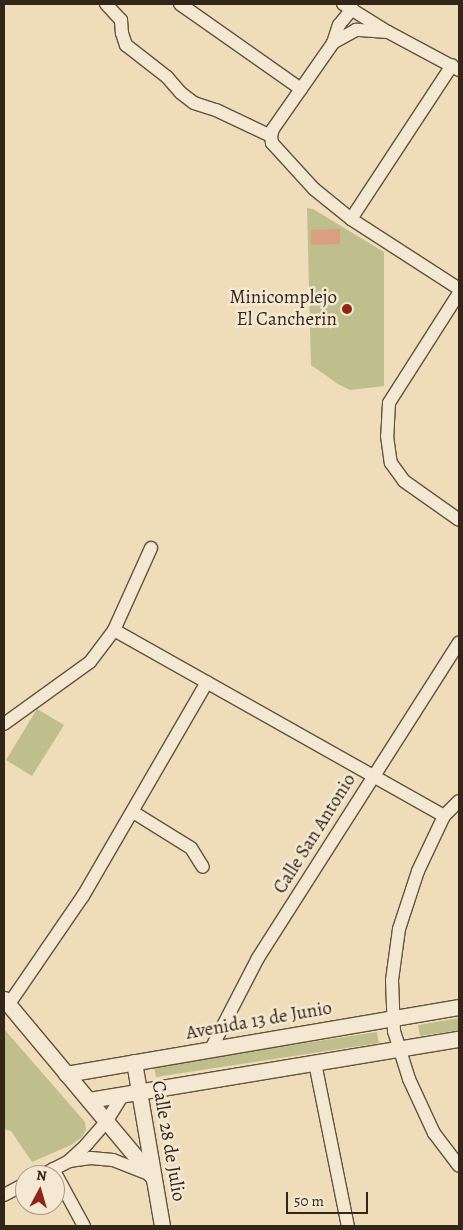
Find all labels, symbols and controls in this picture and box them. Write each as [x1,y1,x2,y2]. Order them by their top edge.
place label: Minicomplejo El Cancherin [230,287,337,331]
marker: Minicomplejo El Cancherin [341,303,353,315]
street label: Calle San Antonio [269,770,361,898]
street label: Avenida 13 de Junio [184,997,334,1045]
street label: Calle 28 de Julio [146,1079,190,1203]
north arrow [15,1165,65,1215]
text: N [35,1166,48,1186]
scale bar [288,1182,370,1214]
text: 50 m [294,1191,324,1211]

